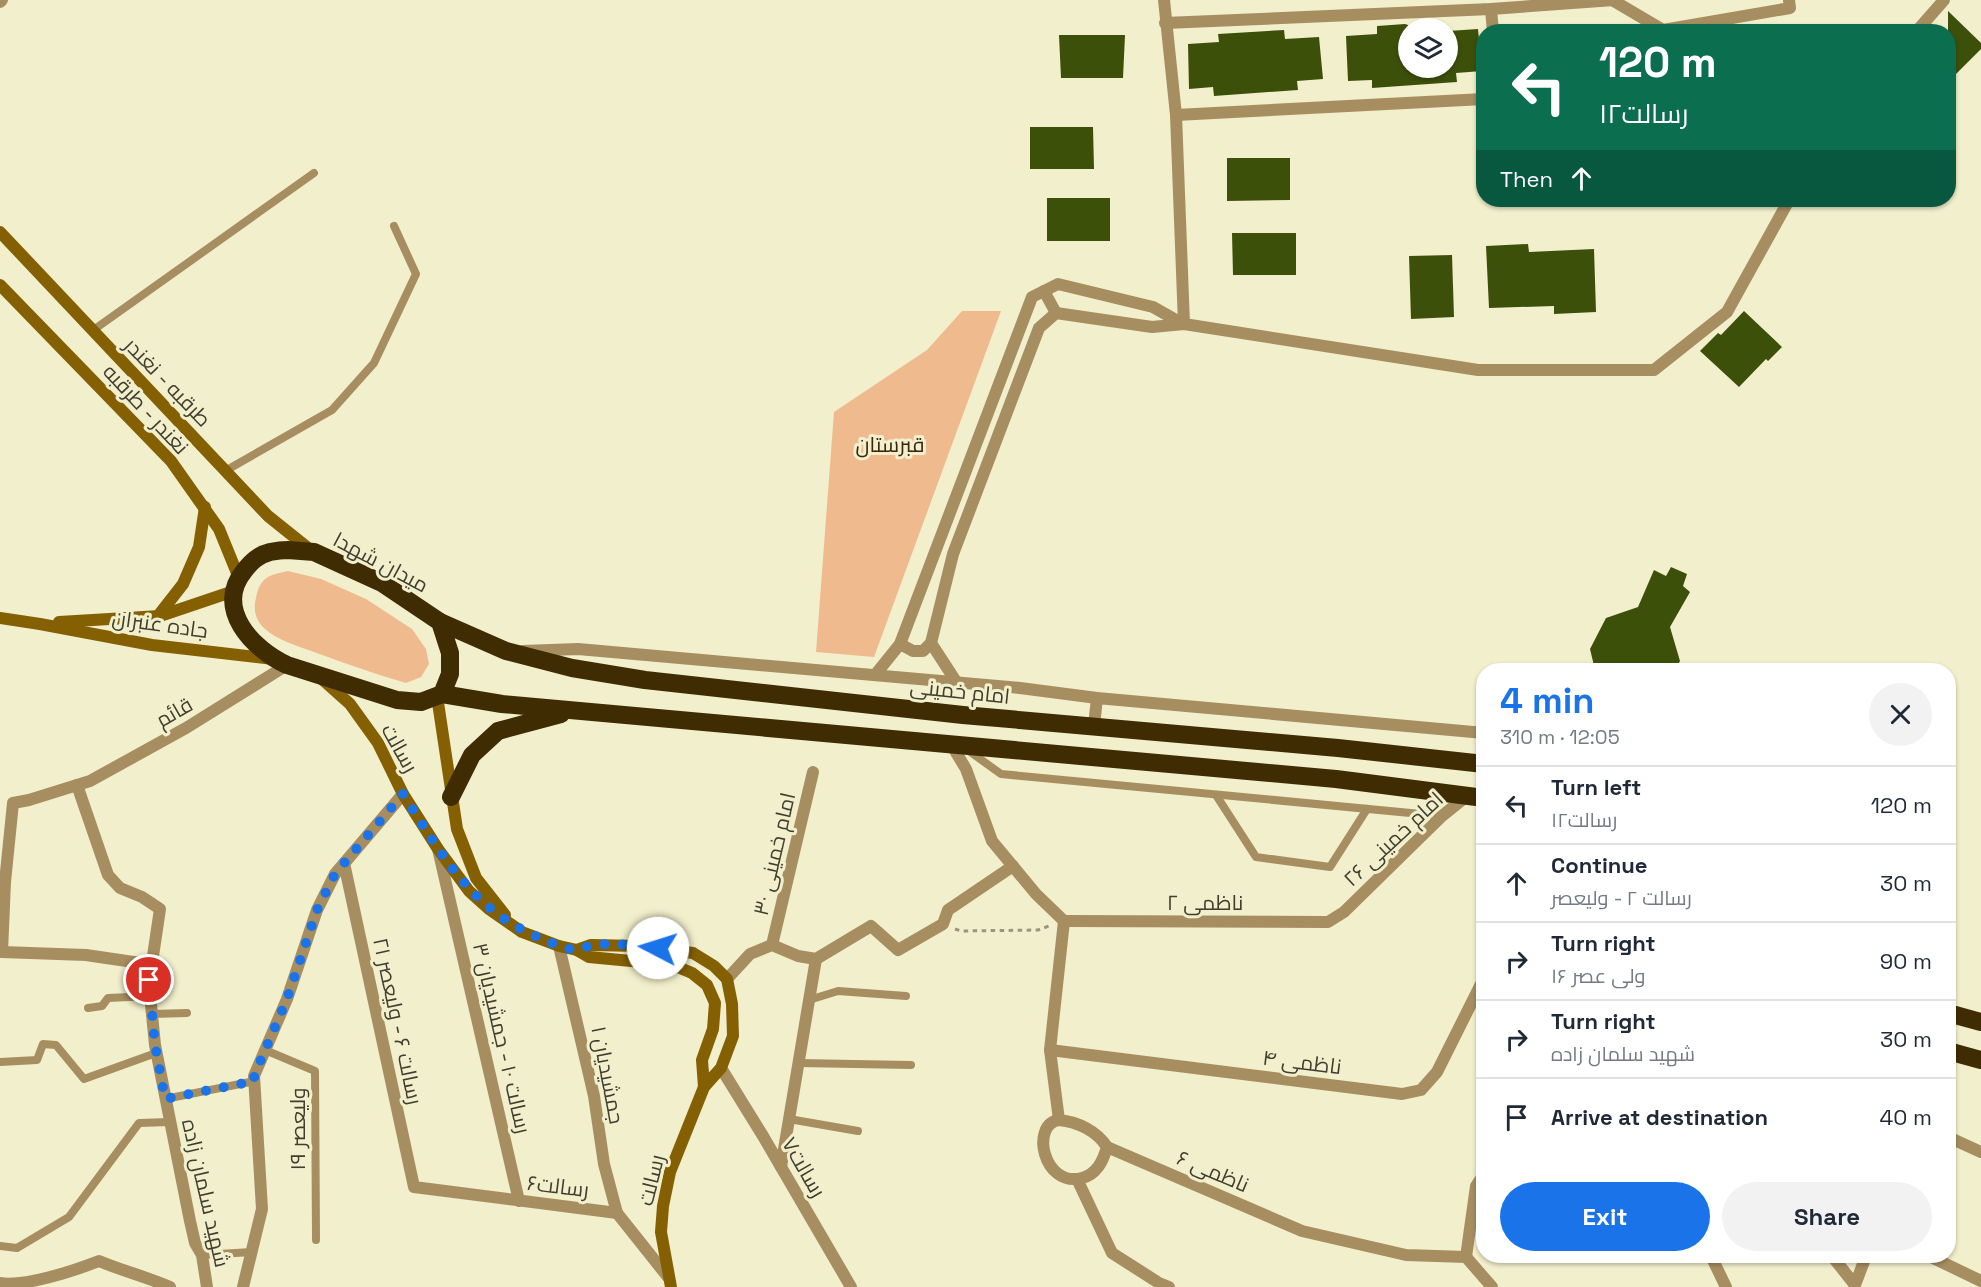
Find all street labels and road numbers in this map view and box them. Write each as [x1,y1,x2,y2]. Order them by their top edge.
street label: طرقبه - نغندر [118,331,217,432]
street label: نغندر - طرقبه [97,358,195,460]
street label: میدان شهدا [329,526,433,598]
street label: جاده عنبران [110,604,210,644]
street label: امام خمینی [908,672,1011,711]
street label: قائم [151,691,198,734]
street label: رسالت [376,719,424,777]
street label: امام خمینی ۲۶ [1337,786,1449,893]
street label: امام خمینی ۳۰ [747,790,802,918]
street label: ناظمی ۲ [1167,889,1243,916]
street label: رسالت ۶ - ولیعصر ۲۱ [367,935,429,1107]
street label: رسالت ۱۰ - جمشیدیان ۳ [467,940,537,1136]
street label: جمشیدیان ۱ [585,1024,631,1126]
street label: ناظمی ۴ [1261,1044,1343,1080]
street label: ولیعصر ۱۹ [284,1087,311,1171]
street label: شهید سلمان زاده [176,1116,236,1270]
street label: رسالت۷ [776,1132,832,1202]
street label: ناظمی ۶ [1173,1144,1253,1198]
street label: رسالت [632,1151,670,1209]
street label: رسالت۶ [526,1169,590,1203]

